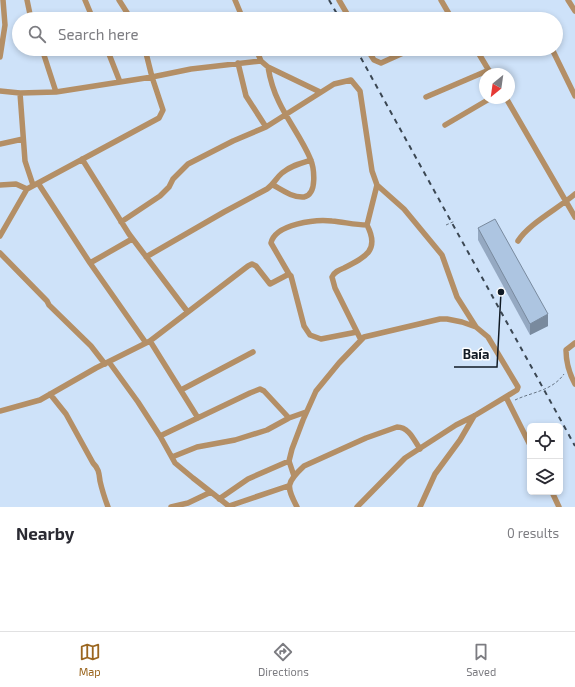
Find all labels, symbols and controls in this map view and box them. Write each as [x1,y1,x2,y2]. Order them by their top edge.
search box [12,12,563,56]
icon: search [26,23,48,45]
text: Search here [58,25,139,43]
north arrow [479,68,515,104]
callout: Baía [454,342,497,367]
text: Baía [463,346,489,362]
map controls [527,423,563,495]
button: locate [527,423,563,459]
button: layers [527,459,563,495]
text: Nearby [16,523,74,543]
text: 0 results [507,525,559,541]
tab: Map [79,641,101,678]
tab: Directions [258,641,309,678]
tab: Saved [466,641,496,678]

